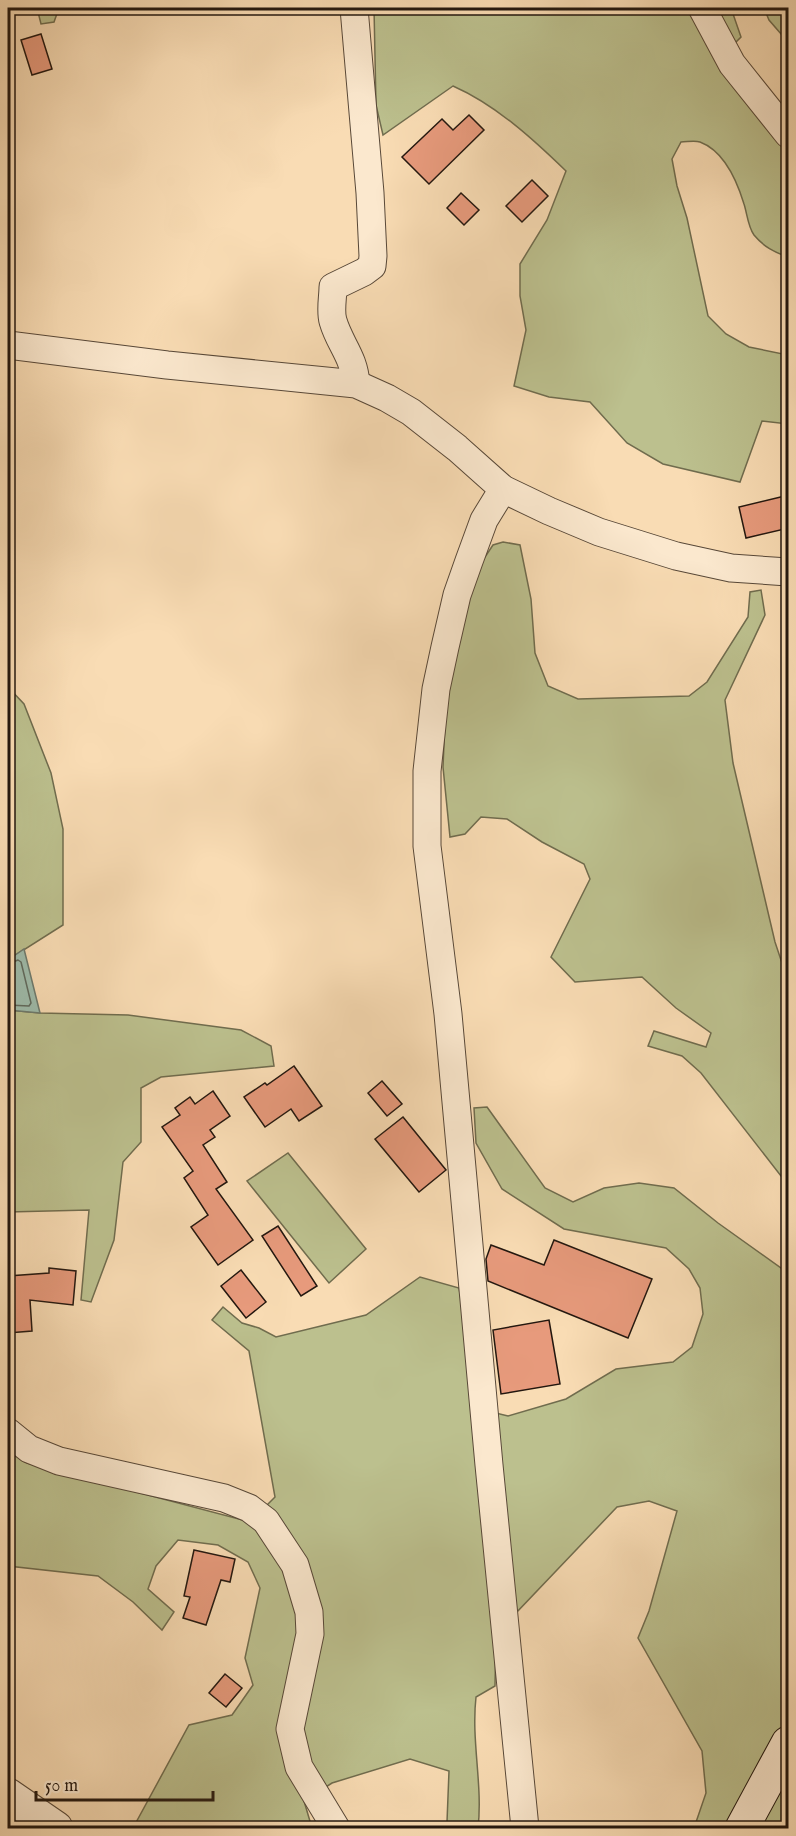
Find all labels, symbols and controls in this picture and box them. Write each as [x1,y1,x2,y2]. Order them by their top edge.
scale bar [36,1764,213,1802]
text: 50 m [45,1775,78,1798]

